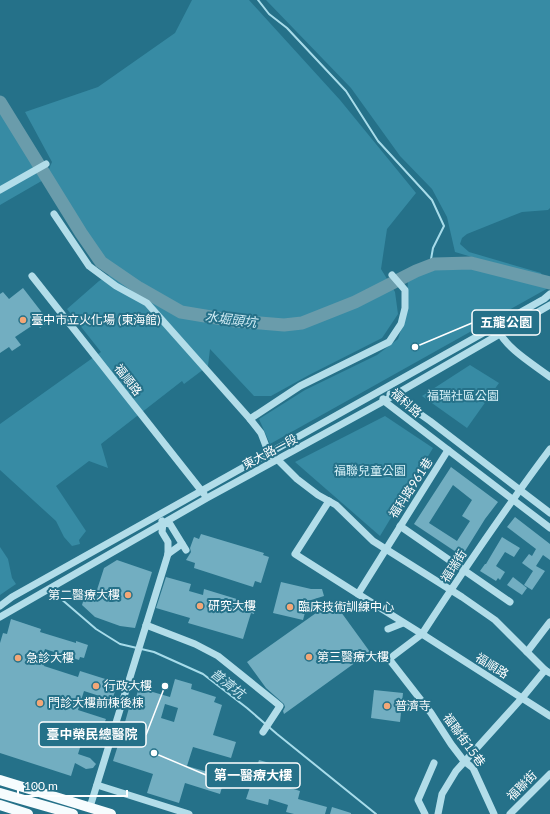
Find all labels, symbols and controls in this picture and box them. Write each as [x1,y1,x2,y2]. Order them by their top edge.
water label: 水堀頭坑 [204,308,260,330]
callout: 五龍公園 [472,310,540,335]
place label: 臺中市立火化場 (東海館) [31,312,160,327]
text: 五龍公園 [480,314,532,330]
marker: 臺中市立火化場 (東海館) [18,315,28,325]
street label: 福順路 [111,361,145,398]
street label: 福科路 [388,385,425,420]
park label: 福瑞社區公園 [427,388,499,403]
street label: 東大路一段 [240,431,300,472]
street label: 福科路961巷 [386,455,436,521]
park label: 福聯兒童公園 [334,463,406,478]
street label: 福瑞街 [437,547,470,585]
place label: 第二醫療大樓 [48,587,120,602]
marker: 第二醫療大樓 [123,590,133,600]
place label: 研究大樓 [208,598,256,613]
place label: 臨床技術訓練中心 [298,599,394,614]
marker: 研究大樓 [195,601,205,611]
marker: 臨床技術訓練中心 [285,602,295,612]
place label: 第三醫療大樓 [317,649,389,664]
place label: 急診大樓 [26,650,74,665]
street label: 福順路 [473,650,512,681]
marker: 第三醫療大樓 [304,652,314,662]
marker: 急診大樓 [13,653,23,663]
water label: 普濟坑 [208,665,250,703]
place label: 行政大樓 [104,678,152,693]
marker: 行政大樓 [91,681,101,691]
place label: 門診大樓前棟後棟 [48,695,144,710]
marker: 門診大樓前棟後棟 [35,698,45,708]
place label: 普濟寺 [395,698,431,713]
marker: 普濟寺 [382,701,392,711]
street label: 福聯街15巷 [440,710,489,769]
callout: 臺中榮民總醫院 [39,722,146,747]
text: 臺中榮民總醫院 [46,726,138,742]
callout: 第一醫療大樓 [206,763,300,788]
text: 第一醫療大樓 [214,767,292,783]
street label: 福聯街 [504,768,540,804]
scale bar [18,772,127,798]
text: 100 m [24,778,58,793]

